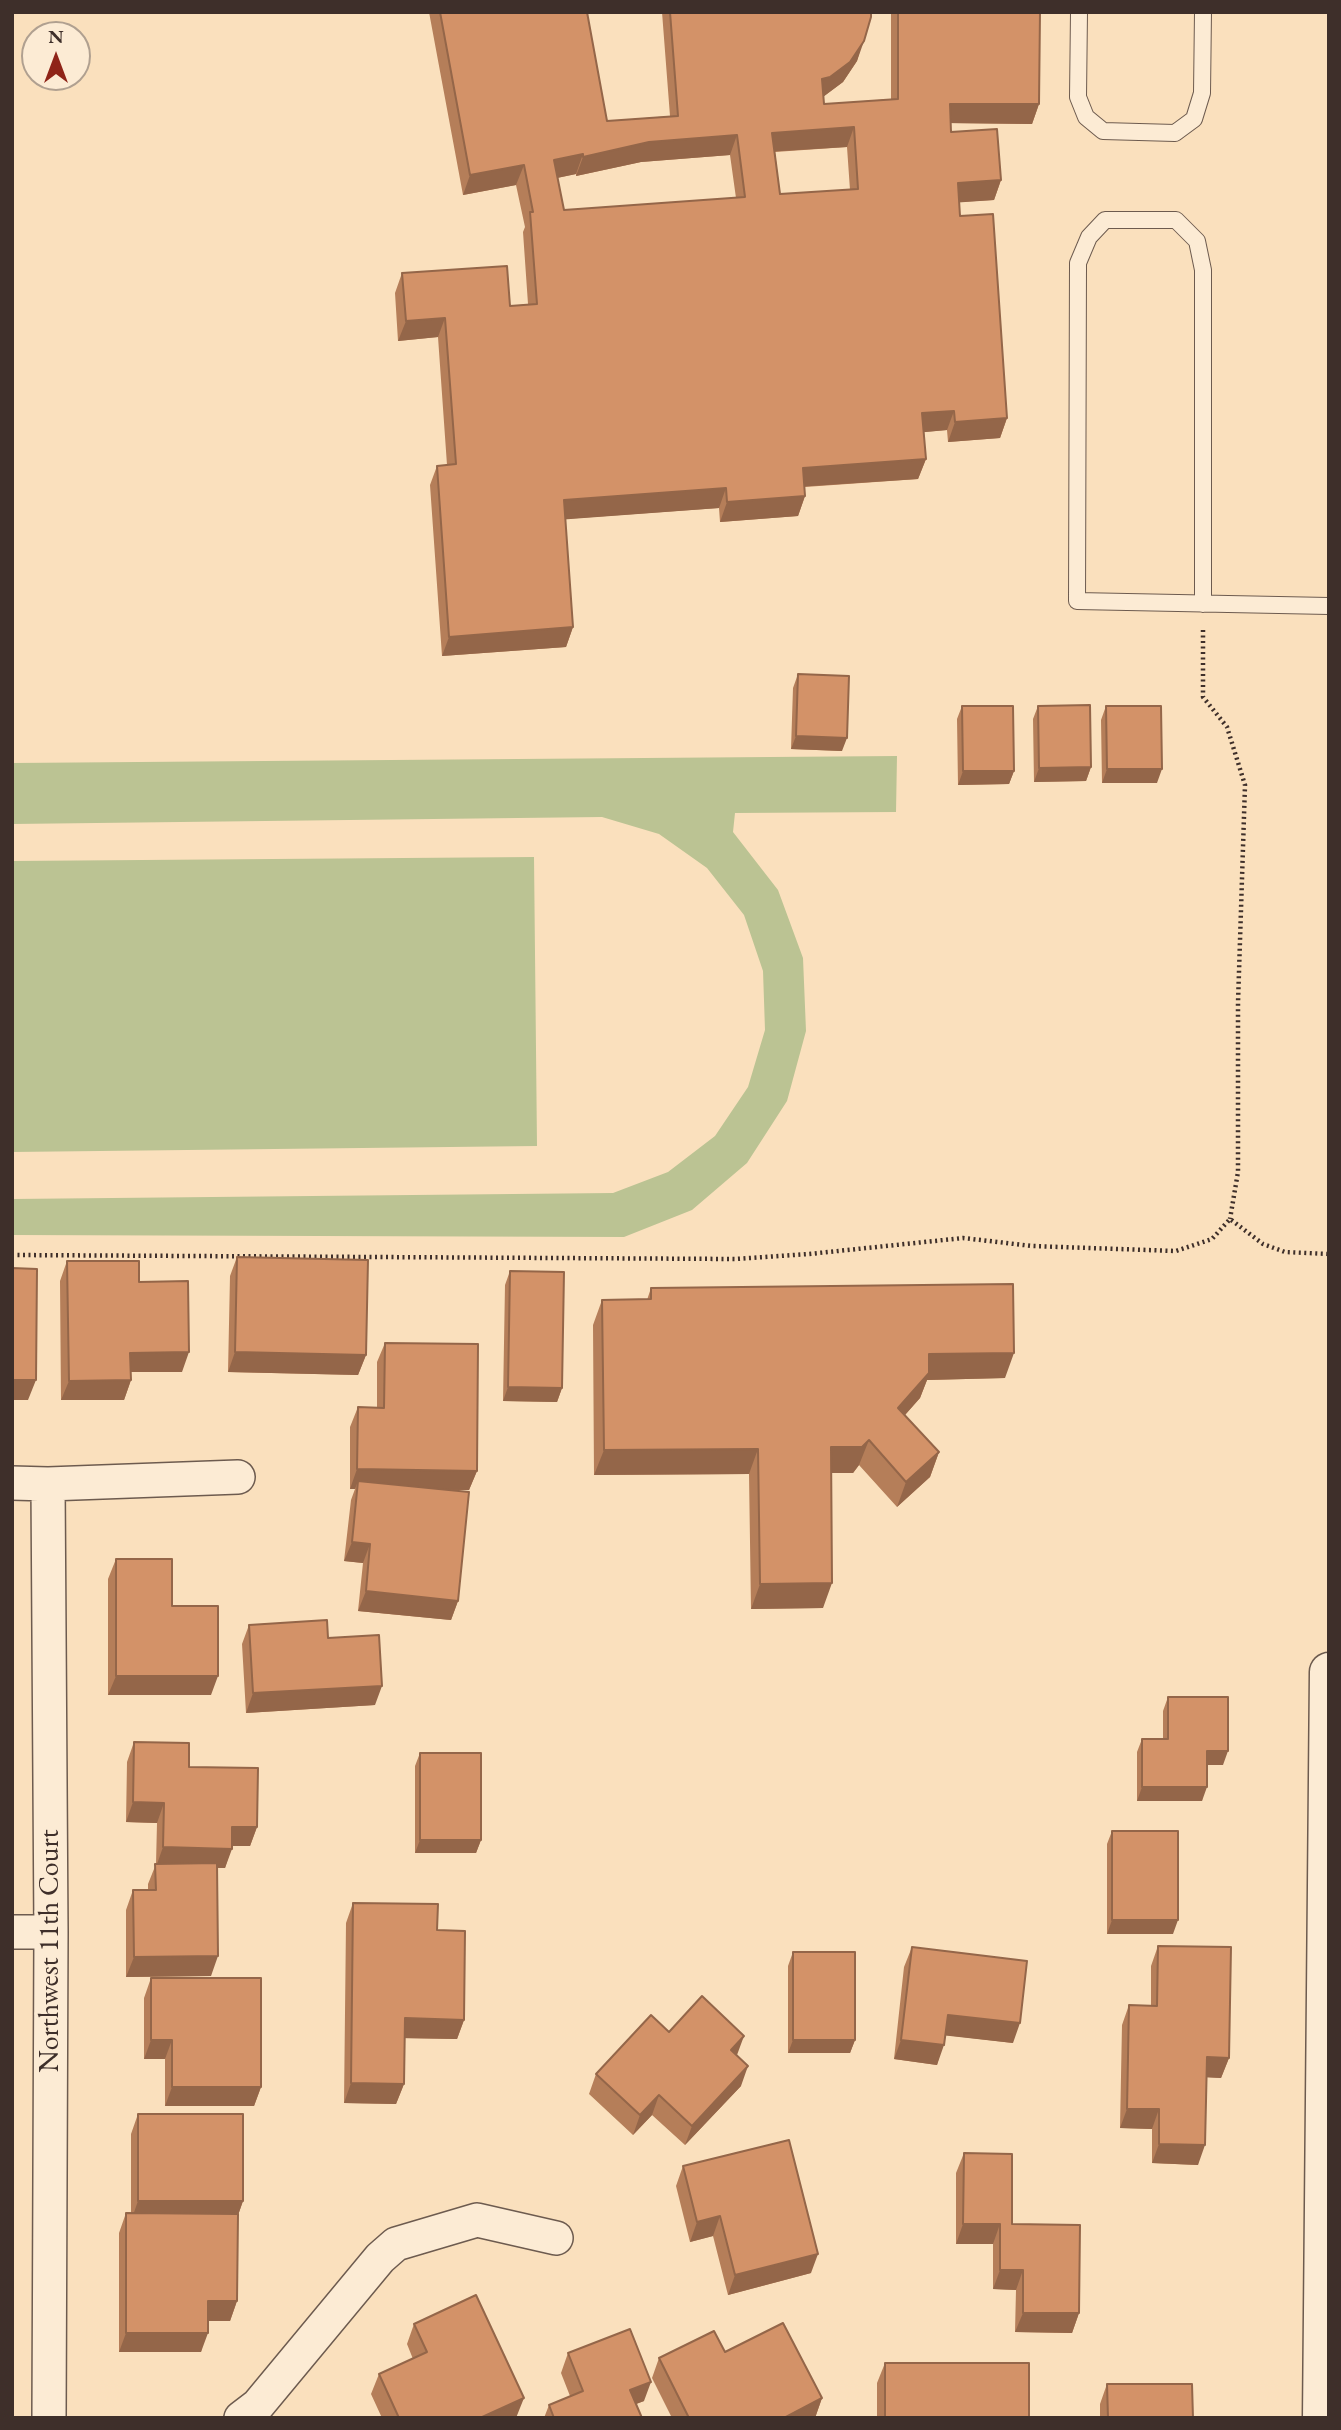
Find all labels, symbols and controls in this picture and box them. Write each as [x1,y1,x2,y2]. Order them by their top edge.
north arrow [21,21,91,91]
text: N [48,24,64,49]
street label: Northwest 11th Court [33,1829,67,2073]

